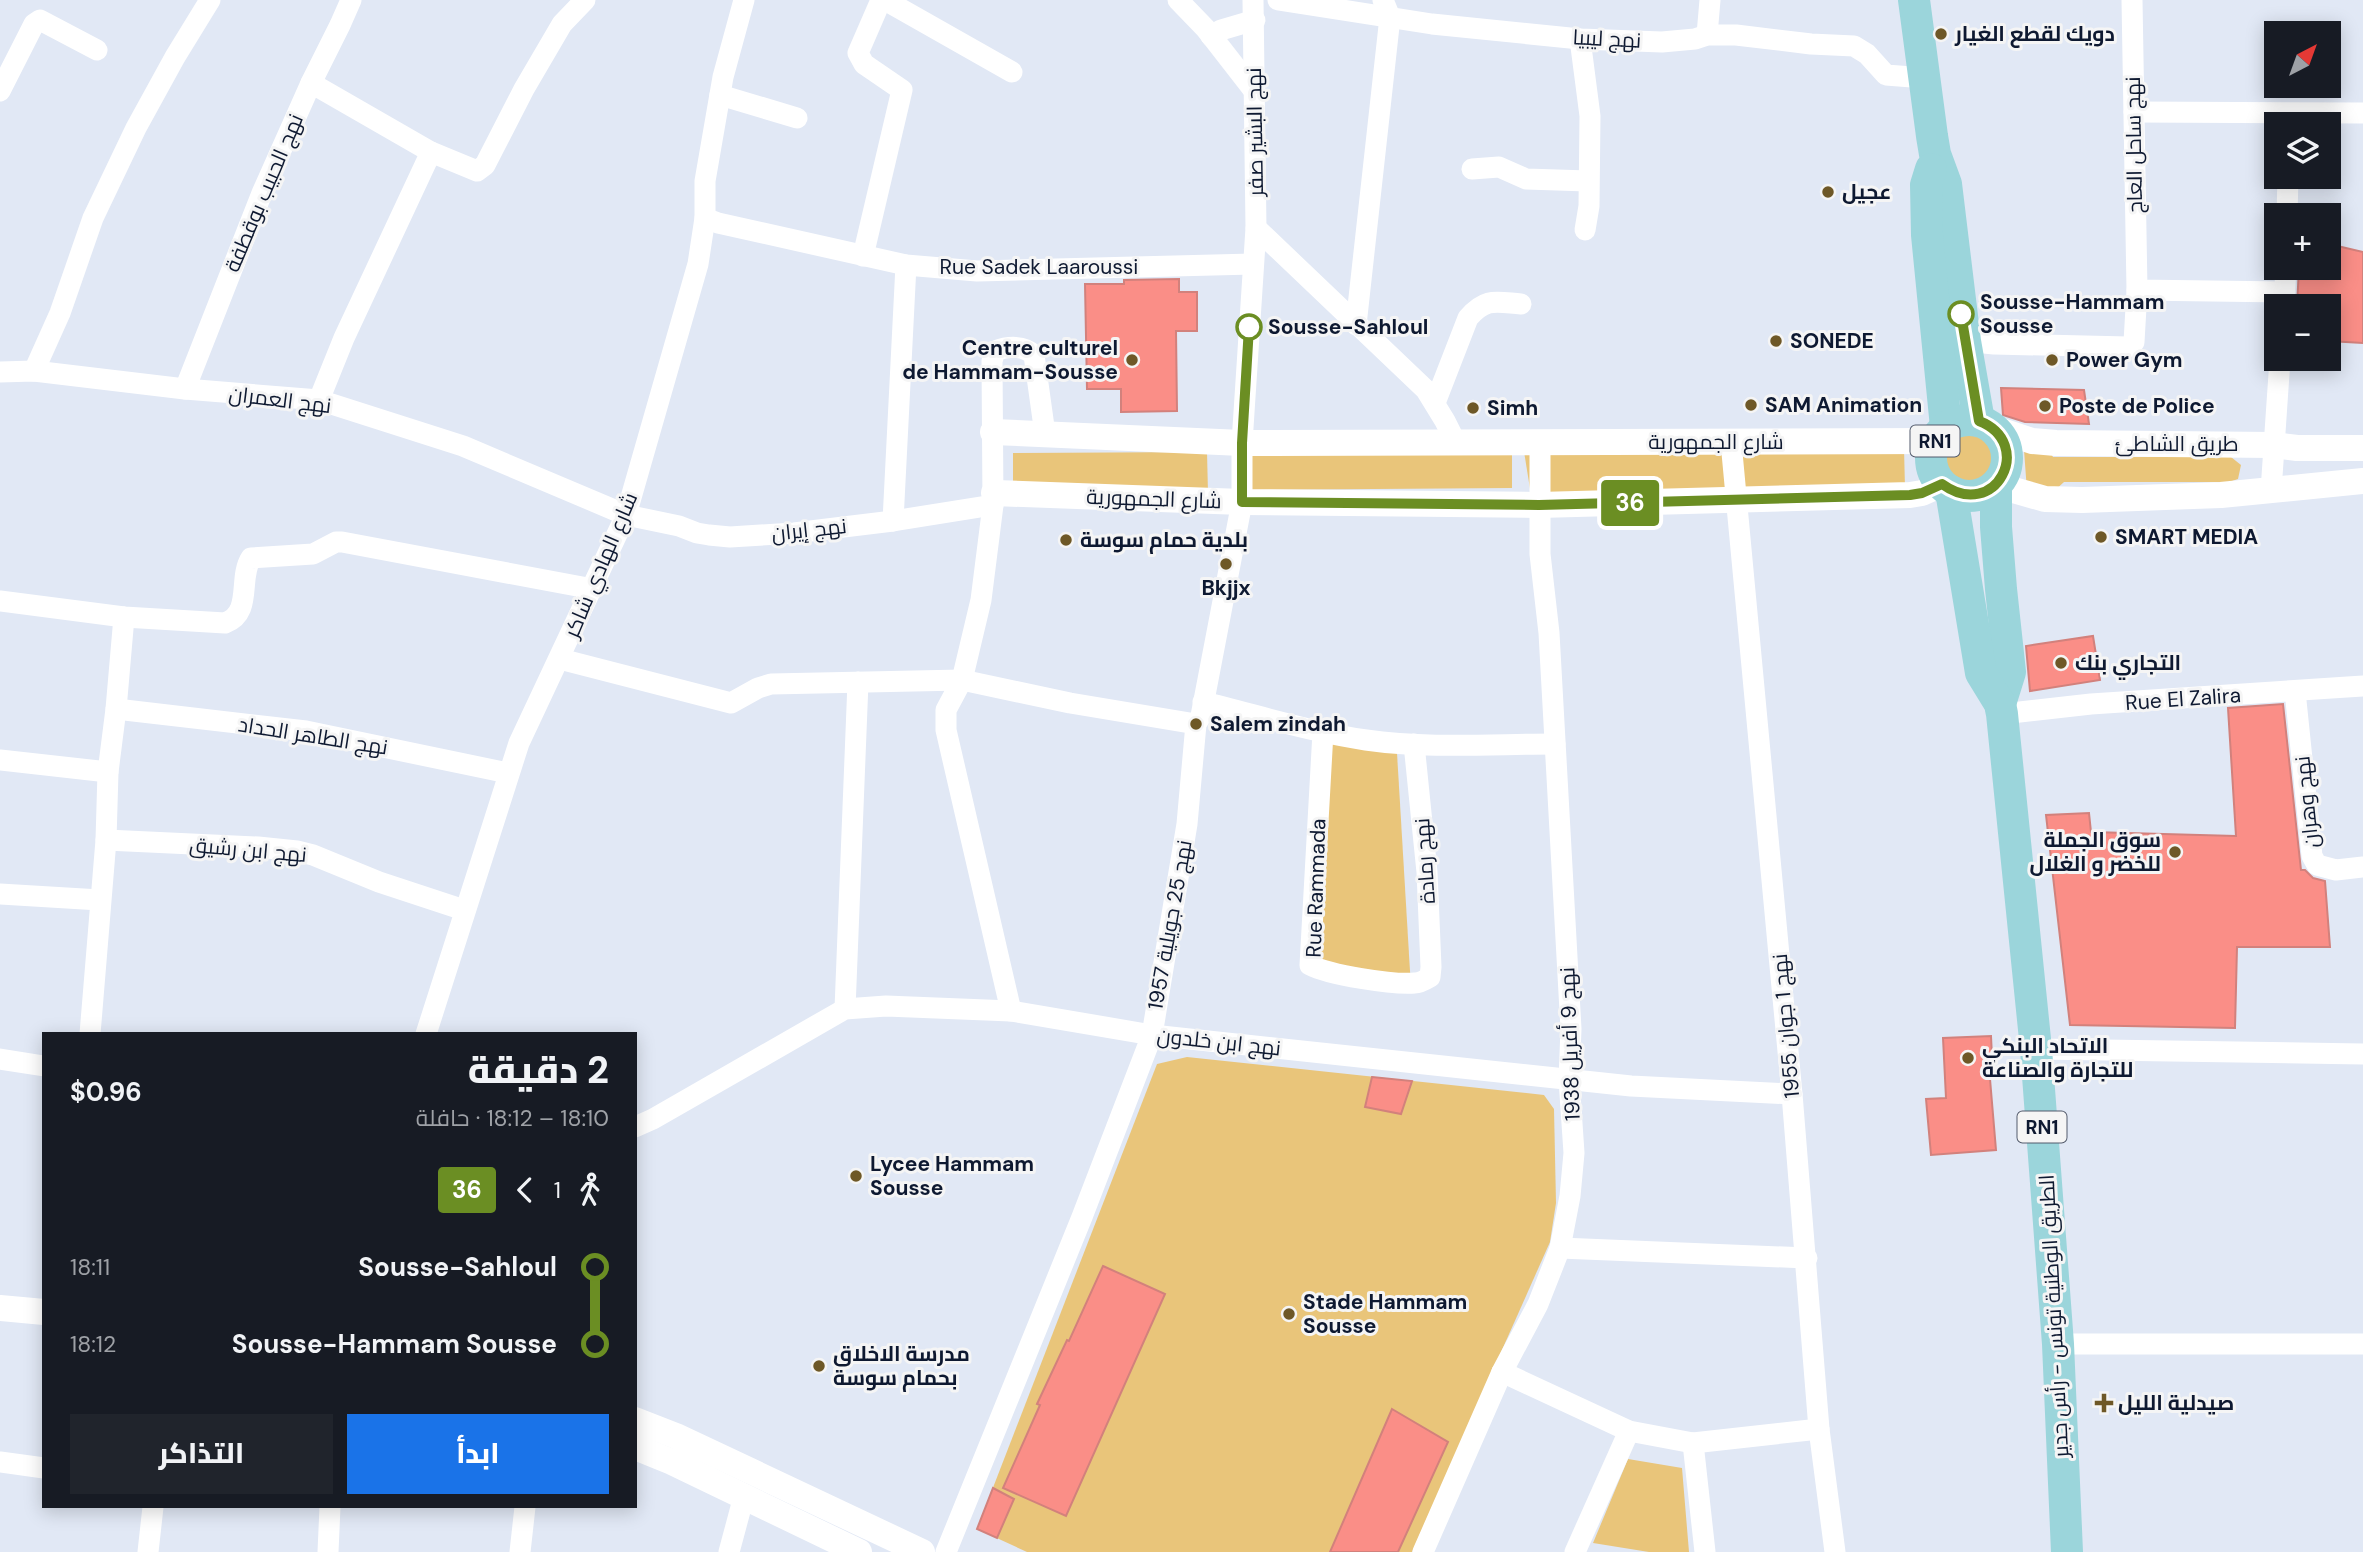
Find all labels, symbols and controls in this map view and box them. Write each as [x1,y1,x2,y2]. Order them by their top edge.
place label: دويك لقطع الغيار [1954,20,2115,48]
north arrow [2264,21,2342,98]
map controls [2264,21,2341,371]
street label: نهج ليبيا [1572,23,1642,55]
marker: دويك لقطع الغيار [1933,26,1949,42]
street label: نهج البشير صفر [1240,67,1270,198]
street label: نهج ساحل العاج [2119,76,2149,214]
street label: نهج الحبيب بوقطفة [218,110,310,276]
button: layers [2264,112,2341,189]
place label: عجيل [1842,178,1891,206]
marker: عجيل [1820,184,1836,200]
button: + [2264,203,2341,280]
street label: Rue Sadek Laaroussi [940,253,1138,281]
place label: Sousse-Hammam Sousse [1980,288,2164,340]
button: − [2264,294,2341,371]
marker: Sousse-Hammam Sousse [1948,301,1974,327]
place label: Sousse-Sahloul [1268,313,1428,341]
marker: Sousse-Sahloul [1236,314,1262,340]
place label: SONEDE [1790,327,1874,355]
marker: SONEDE [1768,333,1784,349]
place label: Centre culturel de Hammam-Sousse [902,334,1118,386]
place label: Power Gym [2066,346,2183,374]
marker: Centre culturel de Hammam-Sousse [1124,352,1140,368]
marker: Power Gym [2044,352,2060,368]
street label: نهج العمران [227,380,333,420]
place label: SAM Animation [1765,391,1922,419]
place label: Poste de Police [2059,392,2215,420]
place label: Simh [1487,394,1538,422]
marker: SAM Animation [1743,397,1759,413]
marker: Poste de Police [2037,398,2053,414]
marker: Simh [1465,400,1481,416]
road number: RN1 [1910,426,1960,456]
street label: شارع الجمهورية [1648,428,1784,456]
street label: طريق الشاطئ [2115,430,2239,458]
line badge: 36 [1598,480,1662,526]
street label: شارع الجمهورية [1086,483,1222,515]
text: 36 [1615,487,1645,518]
street label: شارع الهادي شاكر [557,488,646,644]
street label: نهج إيران [770,512,848,548]
place label: SMART MEDIA [2115,523,2258,551]
place label: بلدية حمام سوسة [1080,526,1248,554]
marker: SMART MEDIA [2093,529,2109,545]
marker: بلدية حمام سوسة [1058,532,1074,548]
marker: Bkjjx [1218,556,1234,572]
place label: Bkjjx [1201,574,1251,602]
place label: التجاري بنك [2075,649,2181,680]
marker: التجاري بنك [2053,655,2069,671]
street label: Rue El Zalira [2124,681,2242,717]
street label: نهج الطاهر الحداد [236,710,390,762]
place label: Salem zindah [1210,710,1346,738]
marker: Salem zindah [1188,716,1204,732]
street label: نهج وهران [2288,755,2326,849]
street label: نهج رمادة [1408,817,1442,905]
street label: Rue Rammada [1300,818,1332,958]
place label: سوق الجملة للخضر و الغلال [2030,826,2161,878]
street label: نهج ابن رشيق [188,831,308,869]
street label: نهج 25 جويلية 1957 [1141,838,1199,1012]
marker: سوق الجملة للخضر و الغلال [2167,844,2183,860]
street label: نهج 1 جوان 1955 [1766,953,1806,1099]
street label: نهج 9 أفريل 1938 [1553,967,1587,1121]
street label: نهج ابن خلدون [1156,1022,1282,1062]
place label: الاتحاد البنكي للتجارة والصناعة [1982,1032,2133,1084]
text: 2 دقيقة [468,1045,609,1095]
marker: الاتحاد البنكي للتجارة والصناعة [1960,1050,1976,1066]
text: $0.96 [70,1075,142,1109]
text: 18:10 – 18:12 · حافلة [416,1103,609,1133]
road number: RN1 [2018,1112,2066,1142]
place label: Lycee Hammam Sousse [870,1150,1034,1202]
marker: Lycee Hammam Sousse [848,1168,864,1184]
icon: back [506,1171,544,1209]
icon: walk [571,1171,609,1209]
text: 36 [452,1174,482,1205]
street label: الطريق الوطنية تونس - رأس جدير [2033,1174,2075,1459]
text: 1 [554,1175,561,1205]
text: Sousse-Sahloul [358,1250,557,1284]
text: 18:11 [70,1252,110,1282]
place label: Stade Hammam Sousse [1303,1288,1467,1340]
marker: Stade Hammam Sousse [1281,1306,1297,1322]
text: Sousse-Hammam Sousse [232,1327,557,1361]
text: 18:12 [70,1329,116,1359]
place label: مدرسة الاخلاق بحمام سوسة [833,1340,970,1392]
marker: مدرسة الاخلاق بحمام سوسة [811,1358,827,1374]
place label: صيدلية الليل [2118,1389,2234,1417]
marker: صيدلية الليل [2096,1395,2112,1411]
button: التذاكر [70,1414,333,1494]
button: ابدأ [347,1414,609,1494]

